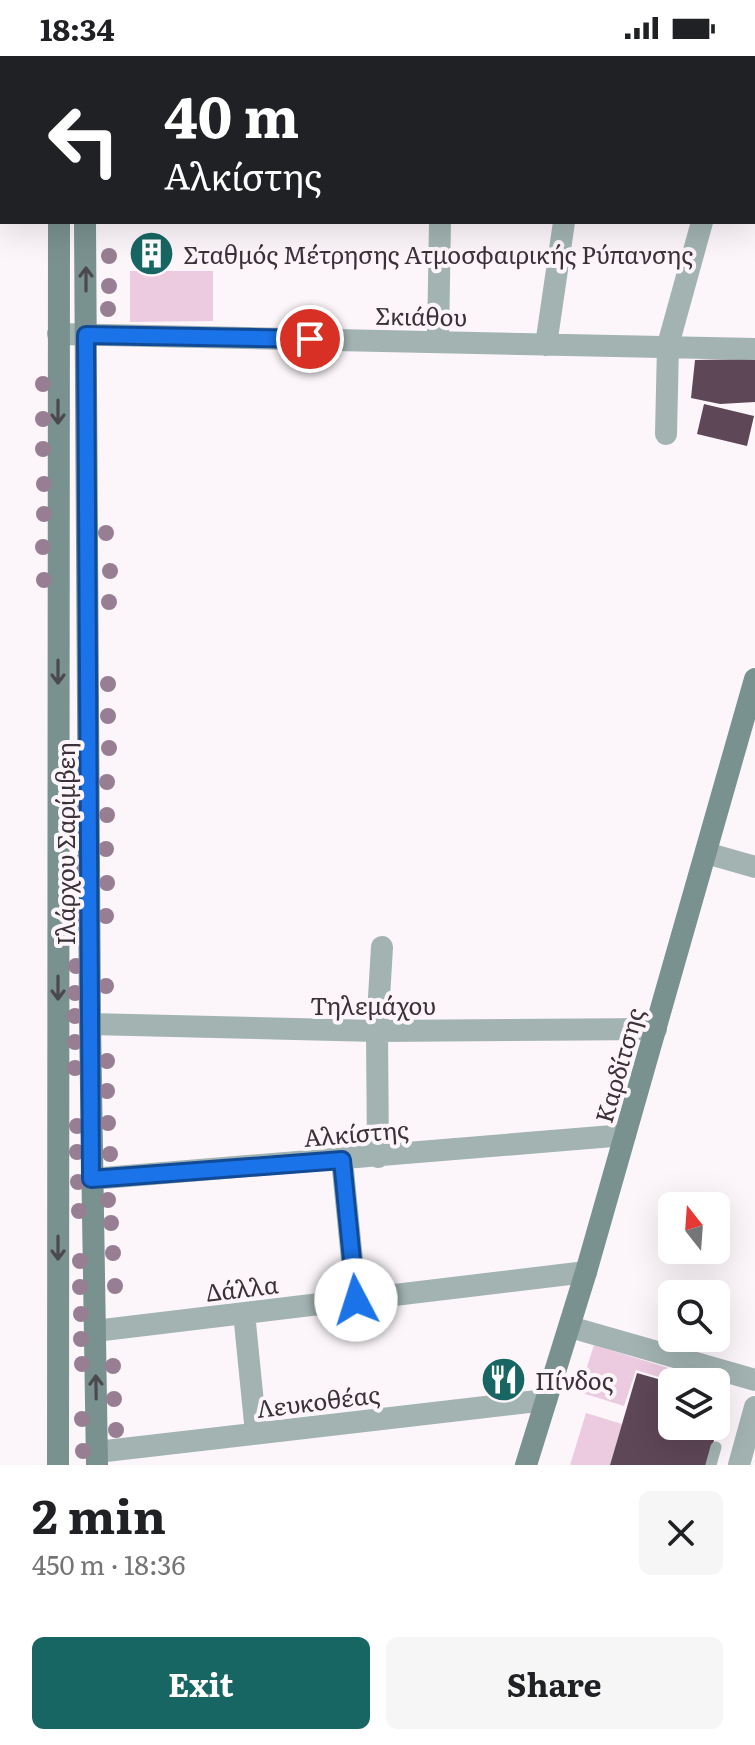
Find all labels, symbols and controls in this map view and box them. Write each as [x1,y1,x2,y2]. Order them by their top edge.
text: 18:34 [40,6,115,50]
text: 40 m [164,72,299,155]
icon: left [32,88,136,192]
text: Αλκίστης [164,148,322,201]
building icon: Σταθμός Μέτρησης Ατμοσφαιρικής Ρύπανσης [128,229,176,277]
place label: Σταθμός Μέτρησης Ατμοσφαιρικής Ρύπανσης [183,236,693,271]
one-way arrow [78,266,94,293]
street label: Σκιάθου [375,297,467,333]
pin [276,305,344,373]
icon: arrive [288,317,332,361]
one-way arrow [50,398,66,425]
one-way arrow [50,658,66,685]
street label: Ιλάρχου Σαρίμβεη [47,743,82,945]
one-way arrow [50,974,66,1001]
street label: Τηλεμάχου [310,987,436,1022]
street label: Καρδίτσης [585,1003,651,1127]
street label: Αλκίστης [302,1110,410,1154]
north arrow [658,1192,730,1264]
map controls [658,1192,730,1440]
one-way arrow [50,1234,66,1261]
position arrow [314,1258,398,1342]
street label: Δάλλα [204,1265,281,1309]
button: search [658,1280,730,1352]
restaurant icon: Πίνδος [480,1355,528,1403]
place label: Πίνδος [535,1362,614,1397]
button: layers [658,1368,730,1440]
one-way arrow [88,1374,104,1401]
street label: Λευκοθέας [254,1375,382,1425]
text: 2 min [32,1478,166,1549]
button: close [639,1491,723,1575]
text: 450 m · 18:36 [32,1544,185,1583]
button: Exit [32,1637,370,1729]
button: Share [386,1637,723,1729]

